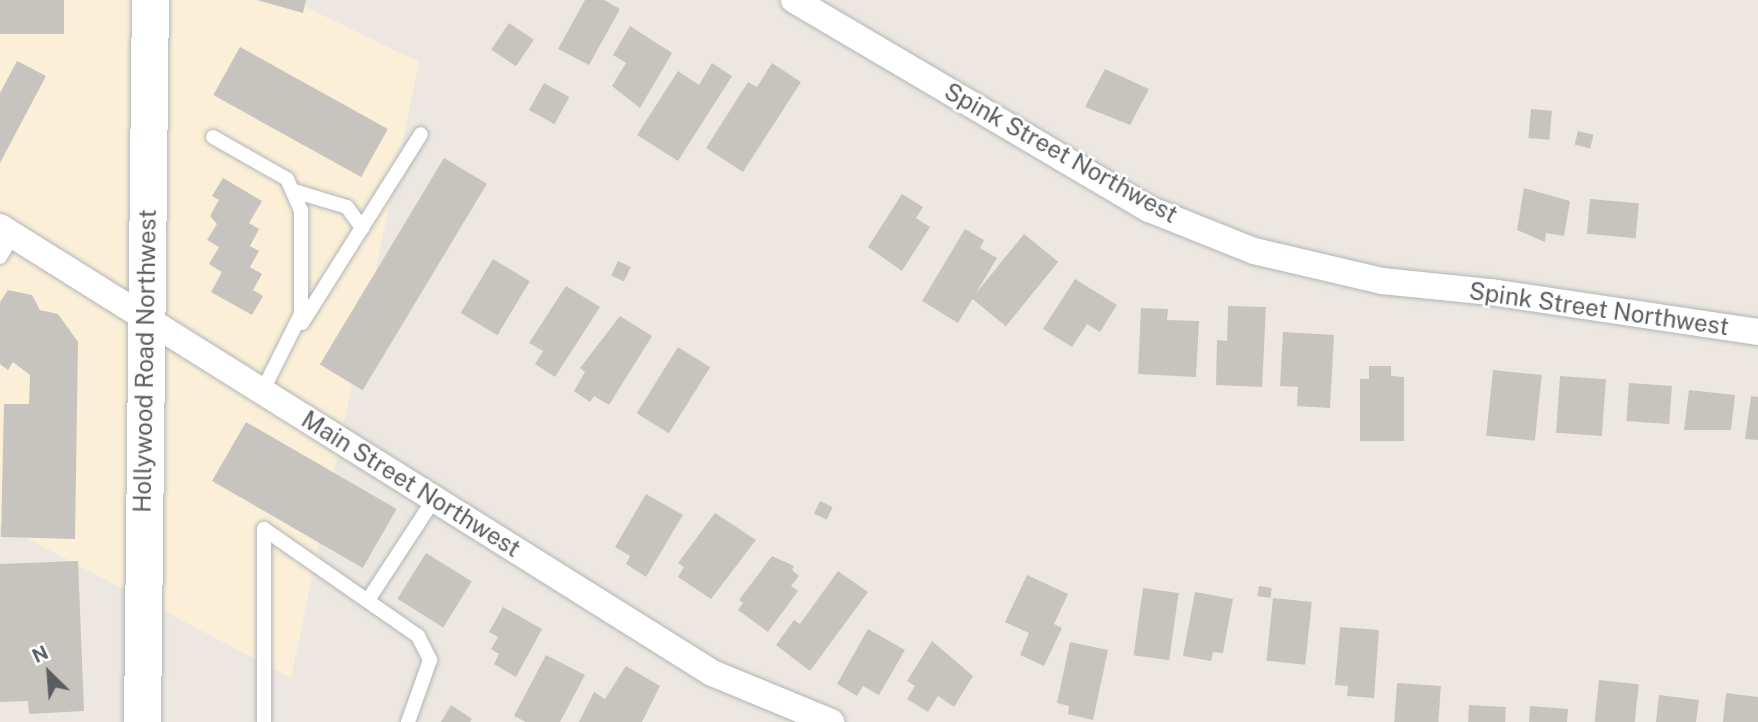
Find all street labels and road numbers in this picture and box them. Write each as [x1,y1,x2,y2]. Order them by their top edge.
street label: Spink Street Northwest [939,77,1183,229]
street label: Hollywood Road Northwest [128,209,162,513]
street label: Spink Street Northwest [1467,277,1731,341]
street label: Main Street Northwest [296,405,526,563]

